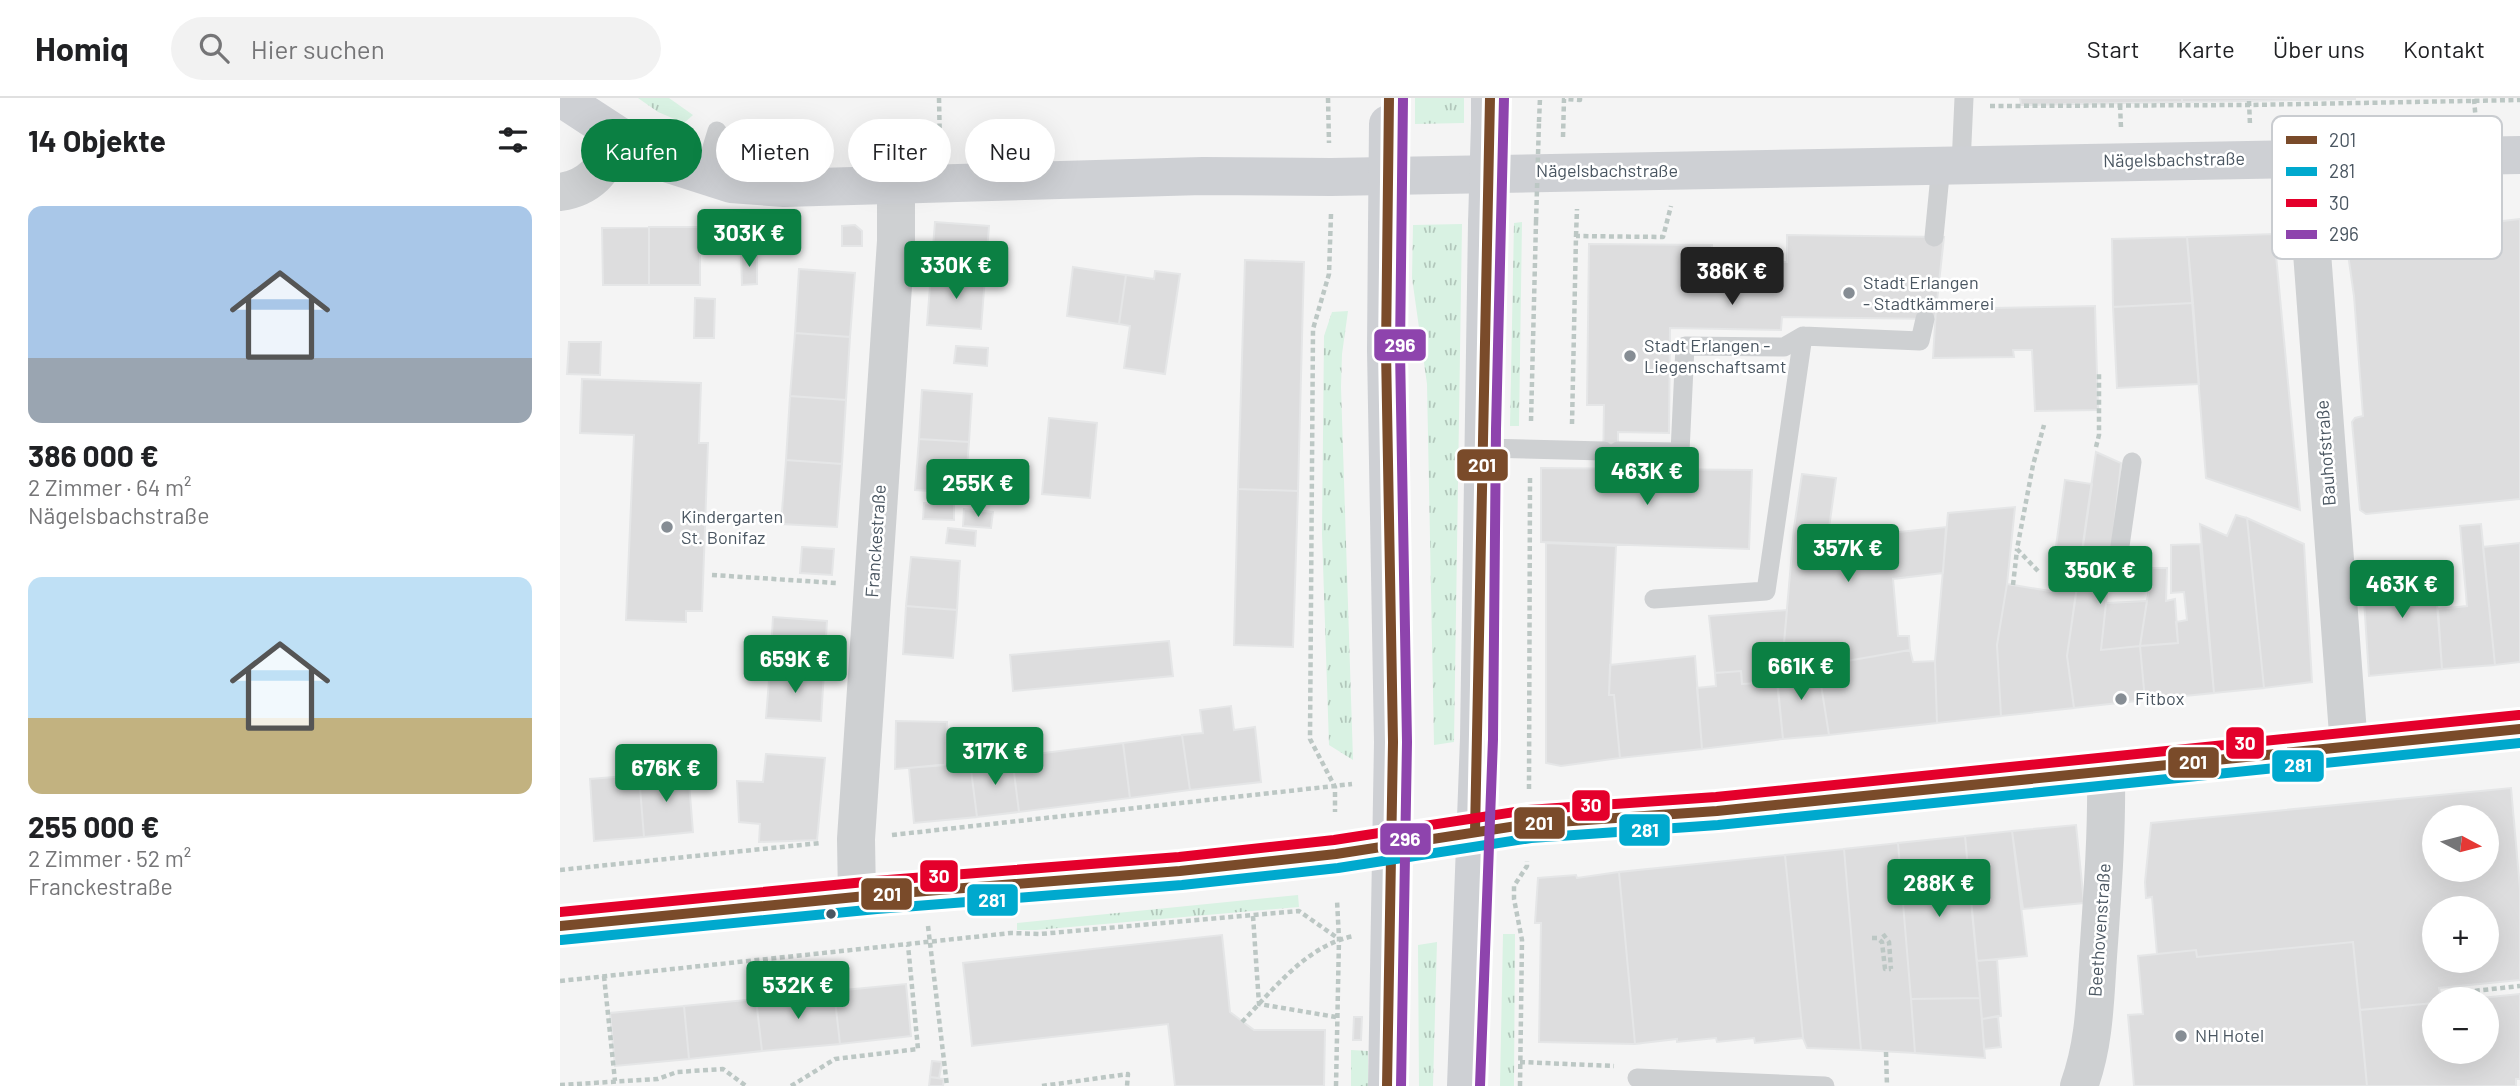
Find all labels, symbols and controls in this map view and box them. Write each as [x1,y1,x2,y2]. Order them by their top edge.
search box [171,17,661,80]
text: Homiq [35,28,129,68]
icon: search [195,29,233,67]
text: Hier suchen [251,33,385,64]
text: Start [2087,34,2140,63]
text: Karte [2178,34,2235,63]
text: Über uns [2273,34,2365,63]
text: Kontakt [2403,34,2485,63]
legend [2272,116,2502,259]
chip: Kaufen [581,119,702,182]
chip: Mieten [716,119,834,182]
chip: Filter [848,119,951,182]
chip: Neu [965,119,1055,182]
icon: filters [494,121,532,159]
text: 14 Objekte [28,122,166,158]
text: 201 [2329,128,2356,151]
street label: Nägelsbachstraße [2103,147,2245,171]
street label: Nägelsbachstraße [1536,159,1678,181]
text: 281 [2329,159,2355,182]
text: 30 [2329,191,2350,214]
pin: 303K € [692,209,806,269]
text: 303K € [713,218,785,246]
text: 296 [2329,222,2359,245]
pin: 330K € [899,242,1013,301]
pin: 386K € [1675,248,1789,307]
text: 330K € [920,250,992,278]
icon: home [217,252,343,378]
text: 386K € [1697,256,1767,284]
place label: Stadt Erlangen - Stadtkämmerei [1863,271,1994,314]
marker: Stadt Erlangen - Stadtkämmerei [1841,285,1857,301]
line badge: 296 [1373,328,1427,362]
text: 296 [1385,333,1415,356]
place label: Stadt Erlangen - Liegenschaftsamt [1644,334,1786,377]
marker: Stadt Erlangen - Liegenschaftsamt [1622,348,1638,364]
street label: Bauhofstraße [2310,399,2340,507]
text: 386 000 € [28,437,159,473]
line badge: 201 [1456,448,1509,482]
pin: 463K € [1590,448,1704,507]
text: 201 [1468,453,1496,476]
text: 463K € [1611,456,1683,484]
pin: 255K € [921,460,1035,519]
text: 255K € [942,468,1014,496]
text: 2 Zimmer · 64 m² [28,473,192,501]
street label: Franckestraße [860,484,890,598]
text: Nägelsbachstraße [28,501,209,529]
place label: Kindergarten St. Bonifaz [681,505,783,548]
marker: Kindergarten St. Bonifaz [659,519,675,535]
pin: 357K € [1791,524,1905,584]
text: 357K € [1813,533,1883,561]
pin: 350K € [2043,546,2157,606]
text: 350K € [2064,555,2136,583]
pin: 463K € [2345,560,2459,620]
text: 463K € [2366,569,2438,597]
icon: home [217,623,343,749]
pin: 659K € [738,636,852,695]
pin: 661K € [1744,642,1858,702]
text: 659K € [760,644,830,672]
text: 661K € [1768,651,1834,679]
place label: Fitbox [2135,687,2185,709]
marker: Fitbox [2113,691,2129,707]
line badge: 30 [2225,726,2265,760]
pin: 317K € [938,728,1052,787]
text: 30 [2234,731,2256,754]
text: 317K € [962,736,1028,764]
pin: 676K € [609,744,723,804]
line badge: 201 [2167,746,2220,779]
line badge: 281 [2271,749,2325,783]
text: 201 [2179,750,2207,773]
text: 676K € [631,753,701,781]
text: 281 [2284,753,2312,776]
line badge: 30 [1571,789,1611,822]
text: 30 [1580,793,1602,816]
north arrow [2422,805,2499,882]
map controls [2422,805,2499,1064]
line badge: 201 [1513,806,1566,840]
text: 255 000 € [28,808,159,844]
text: 201 [1525,811,1553,834]
line badge: 281 [1618,813,1671,847]
text: 281 [1631,818,1659,841]
line badge: 296 [1379,822,1432,856]
text: 296 [1390,827,1420,850]
text: 2 Zimmer · 52 m² [28,844,191,872]
line badge: 30 [919,859,959,893]
pin: 288K € [1882,860,1996,919]
street label: Beethovenstraße [2083,862,2115,998]
text: 30 [928,864,950,887]
text: 288K € [1903,868,1975,896]
text: Franckestraße [28,872,173,900]
line badge: 201 [860,877,913,911]
text: 201 [873,882,901,905]
line badge: 281 [966,883,1019,917]
text: 281 [978,888,1006,911]
button: + [2422,896,2499,973]
unlabelled marker [824,907,838,921]
pin: 532K € [741,962,855,1021]
text: 532K € [762,970,834,998]
button: − [2422,987,2499,1064]
place label: NH Hotel [2195,1024,2264,1046]
marker: NH Hotel [2173,1028,2189,1044]

